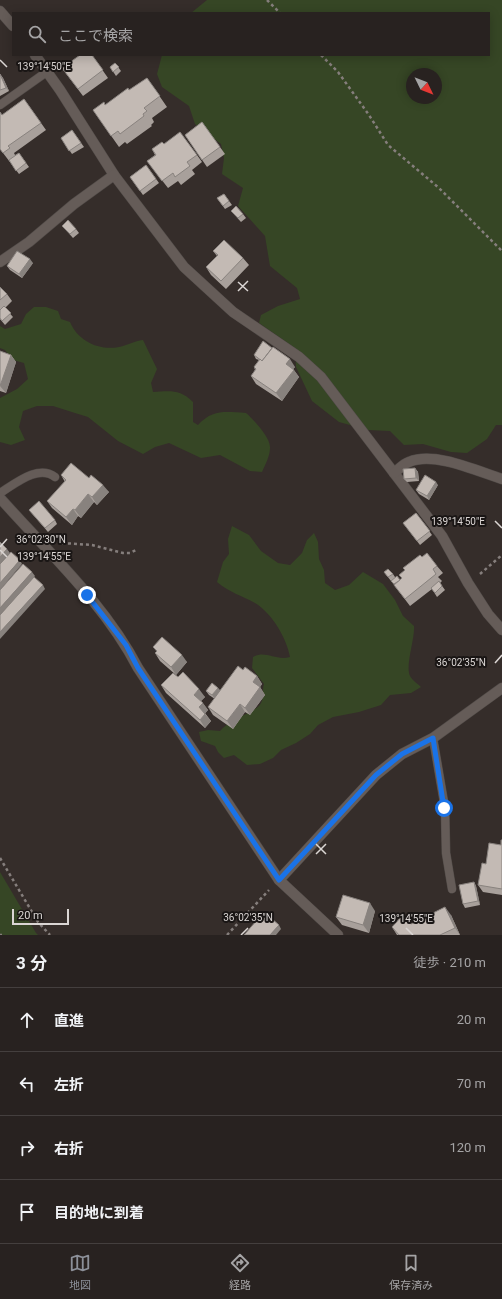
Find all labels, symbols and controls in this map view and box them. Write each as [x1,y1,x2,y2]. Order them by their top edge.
search box [12,12,490,56]
icon: search [26,23,48,45]
text: ここで検索 [58,27,133,45]
text: 139°14'50"E [17,61,71,72]
north arrow [406,68,442,104]
text: 139°14'50"E [431,516,485,527]
text: 36°02'30"N [16,534,66,545]
text: 139°14'55"E [17,551,71,562]
route end [78,586,96,604]
text: 36°02'35"N [436,657,486,668]
route start [435,799,453,817]
scale bar [12,907,69,926]
text: 20 m [18,909,43,922]
text: 36°02'35"N [223,912,273,923]
text: 139°14'55"E [379,913,433,924]
text: 3 分 [16,953,47,973]
text: 徒歩 · 210 m [414,955,486,970]
icon: ahead [16,1009,38,1031]
text: 直進 [54,1012,84,1030]
text: 20 m [457,1012,486,1027]
icon: left [16,1073,38,1095]
text: 左折 [54,1076,84,1094]
text: 70 m [457,1076,486,1091]
icon: right [16,1137,38,1159]
text: 右折 [54,1140,84,1158]
text: 120 m [449,1140,486,1155]
icon: arrive [16,1201,38,1223]
text: 目的地に到着 [54,1204,144,1222]
tab: 地図 [69,1252,91,1292]
tab: 経路 [229,1252,251,1292]
tab: 保存済み [389,1252,433,1292]

